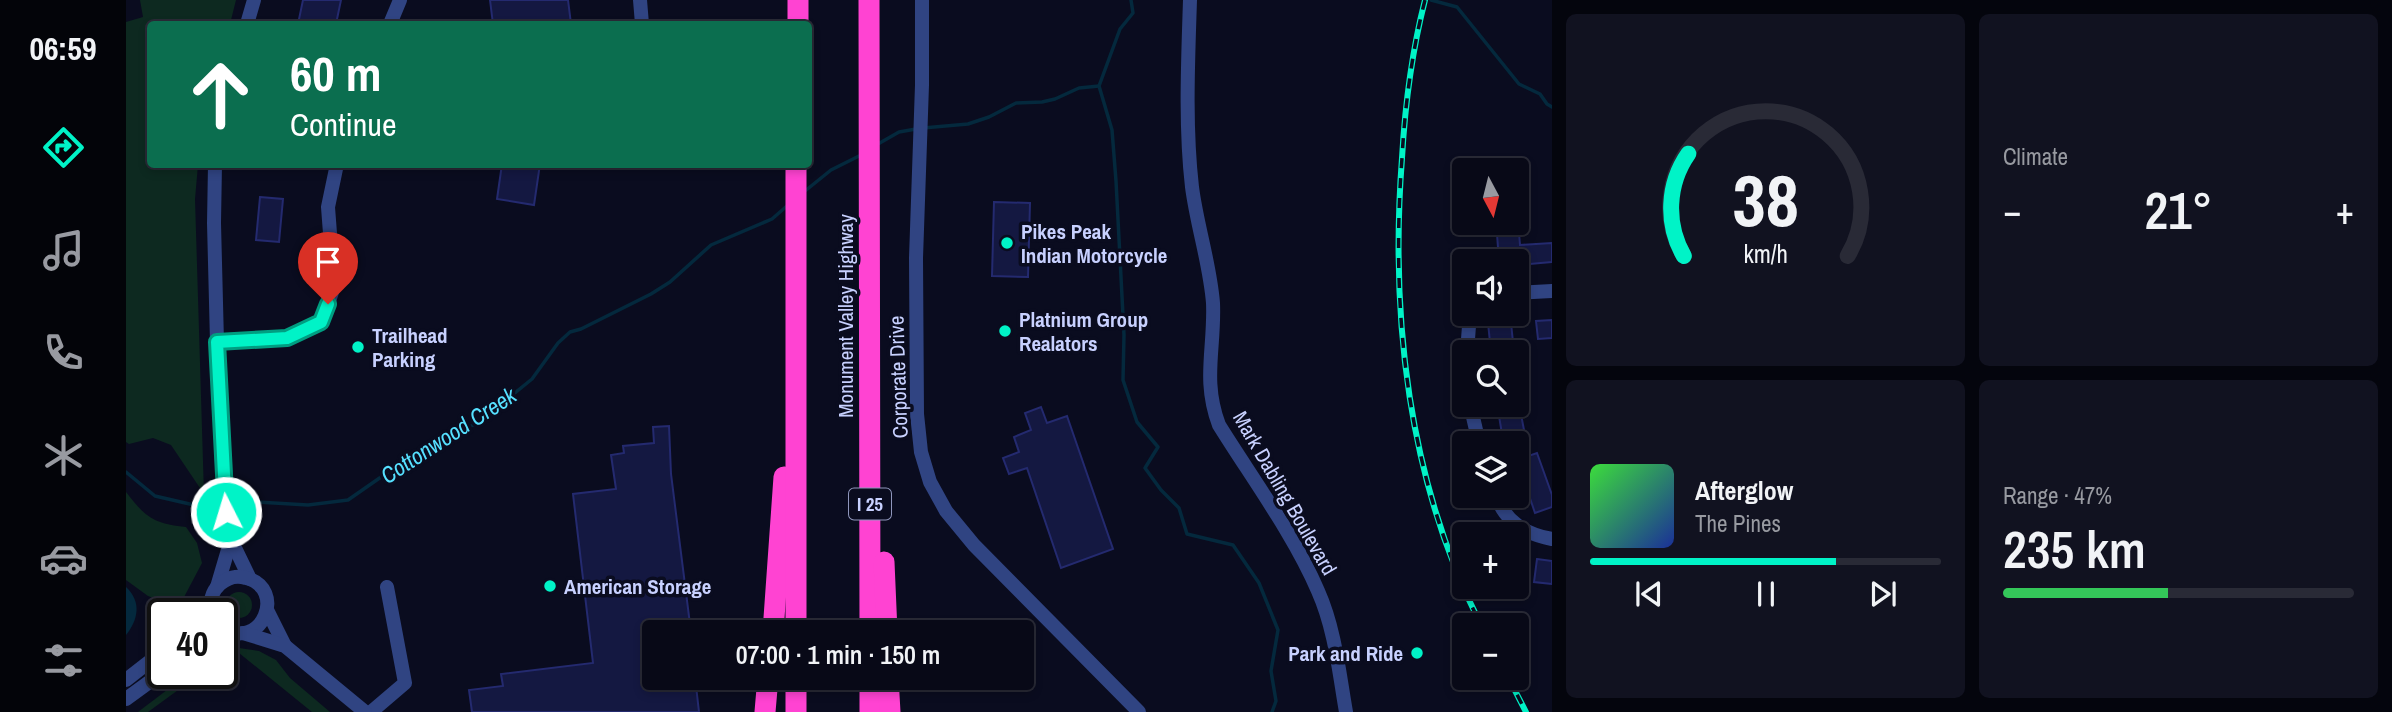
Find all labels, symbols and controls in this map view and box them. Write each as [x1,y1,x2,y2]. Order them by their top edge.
text: 06:59 [29,27,97,70]
text: 60 m [290,40,382,106]
icon: ahead [175,49,266,140]
text: Continue [290,103,397,146]
icon: directions [39,123,88,172]
text: Climate [2003,141,2068,172]
text: 38 [1732,151,1799,249]
north arrow [1452,158,1530,234]
map controls [1452,158,1529,690]
text: 21° [2144,175,2213,245]
text: − [2003,185,2021,236]
text: + [2336,185,2354,236]
street label: Monument Valley Highway [831,214,860,418]
place label: Pikes Peak Indian Motorcycle [1021,217,1167,270]
icon: music [39,226,88,275]
pin [298,232,358,304]
marker: Pikes Peak Indian Motorcycle [999,235,1015,251]
text: km/h [1743,237,1788,271]
icon: arrive [309,243,347,281]
button: sound [1452,249,1529,326]
place label: Platnium Group Realators [1019,305,1148,358]
street label: Corporate Drive [881,315,915,439]
place label: Trailhead Parking [372,321,448,374]
marker: Platnium Group Realators [997,323,1013,339]
icon: phone [39,328,88,377]
marker: Trailhead Parking [350,339,366,355]
button: search [1452,340,1529,417]
water label: Cottonwood Creek [374,379,523,491]
street label: Mark Dabling Boulevard [1226,406,1344,580]
icon: climate [39,431,88,480]
button: layers [1452,431,1529,508]
text: Afterglow [1695,473,1793,508]
position arrow [189,475,263,549]
text: Range · 47% [2003,480,2112,511]
road number: I 25 [849,489,891,520]
text: The Pines [1695,508,1781,539]
text: 235 km [2003,514,2146,584]
button: + [1452,522,1529,599]
icon: car [39,534,88,583]
place label: American Storage [564,572,711,601]
icon: previous [1630,575,1668,613]
icon: pause [1747,575,1785,613]
icon: next [1864,575,1902,613]
marker: American Storage [542,578,558,594]
speed limit sign: 40 [147,598,238,689]
button: − [1452,613,1529,690]
icon: filters [39,636,88,685]
text: 07:00 · 1 min · 150 m [736,637,940,672]
place label: Park and Ride [1288,639,1403,668]
marker: Park and Ride [1409,645,1425,661]

